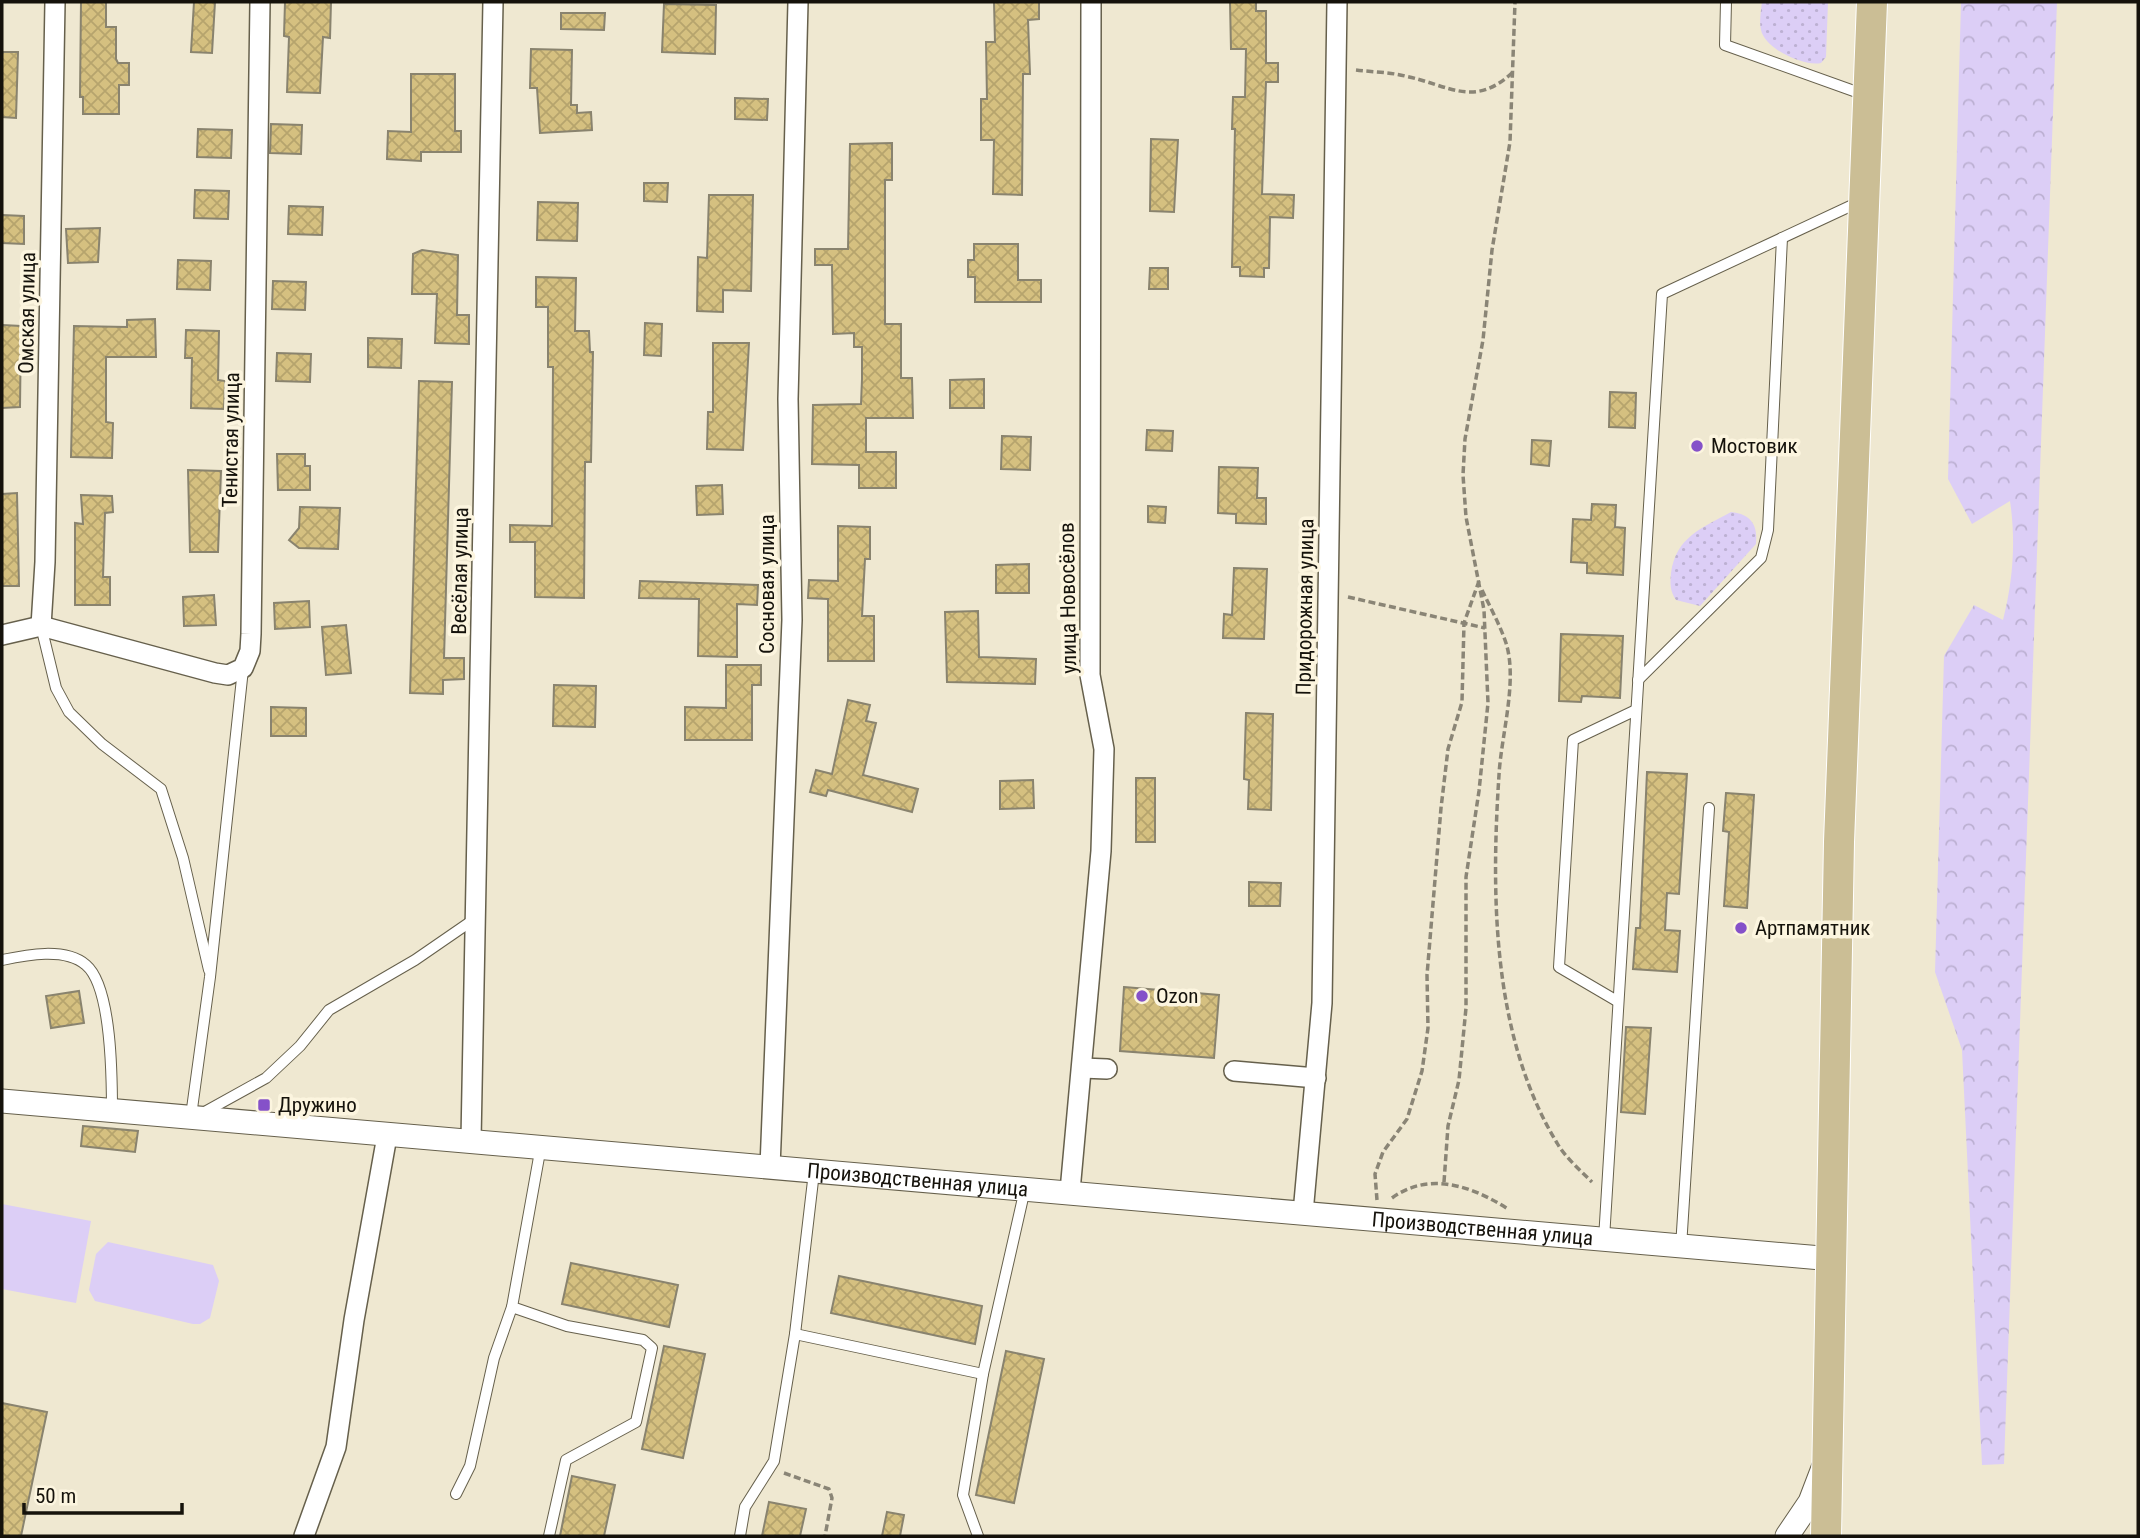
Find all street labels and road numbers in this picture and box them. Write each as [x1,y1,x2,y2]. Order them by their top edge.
street label: Омская улица [14,252,40,374]
street label: Тенистая улица [218,372,244,508]
street label: Весёлая улица [447,507,473,635]
street label: Сосновая улица [755,514,779,654]
street label: Придорожная улица [1291,518,1319,696]
street label: улица Новосёлов [1055,522,1081,674]
street label: Производственная улица [806,1159,1029,1202]
street label: Производственная улица [1371,1207,1594,1250]

